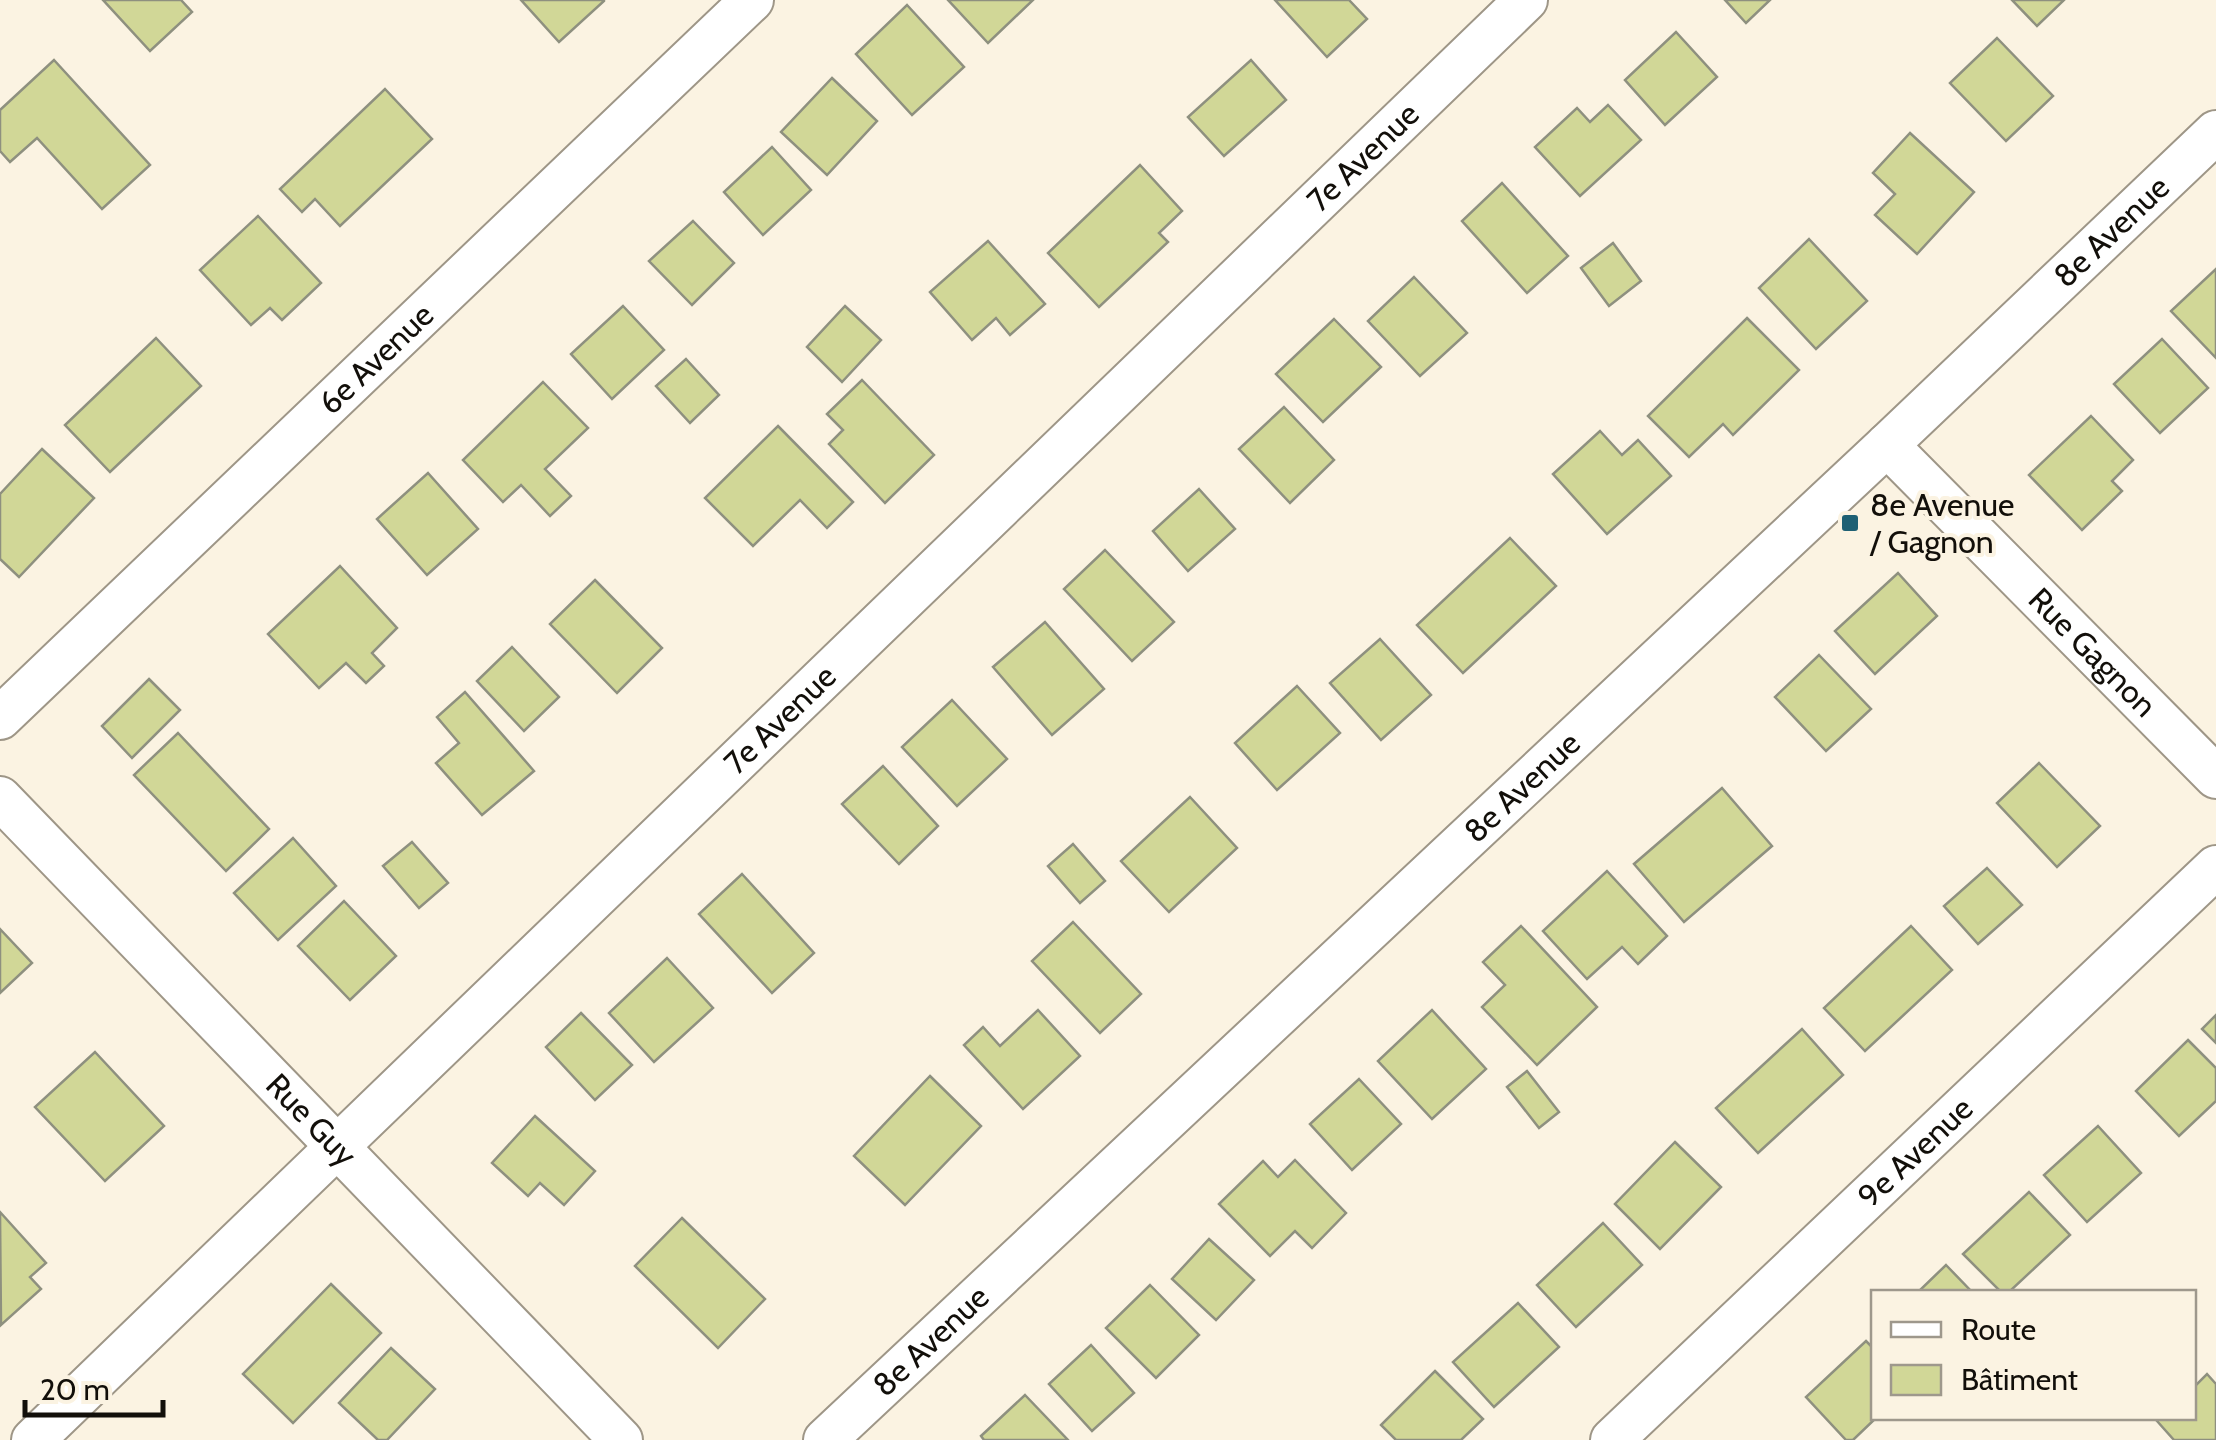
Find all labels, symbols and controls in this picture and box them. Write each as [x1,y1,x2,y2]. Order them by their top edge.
street label: 7e Avenue [1299,94,1427,219]
street label: 8e Avenue [2045,167,2177,295]
street label: 6e Avenue [310,295,441,422]
place label: 8e Avenue / Gagnon [1869,485,2014,561]
marker: 8e Avenue / Gagnon [1839,512,1861,534]
street label: Rue Gagnon [2021,580,2165,725]
street label: 7e Avenue [716,656,844,782]
street label: 8e Avenue [1456,723,1588,850]
street label: Rue Guy [258,1065,365,1174]
street label: 9e Avenue [1850,1088,1980,1215]
street label: 8e Avenue [864,1277,997,1404]
legend [1871,1290,2196,1420]
text: Route [1961,1311,2036,1348]
scale bar [25,1355,162,1417]
text: Bâtiment [1961,1361,2078,1398]
text: 20 m [40,1371,110,1408]

